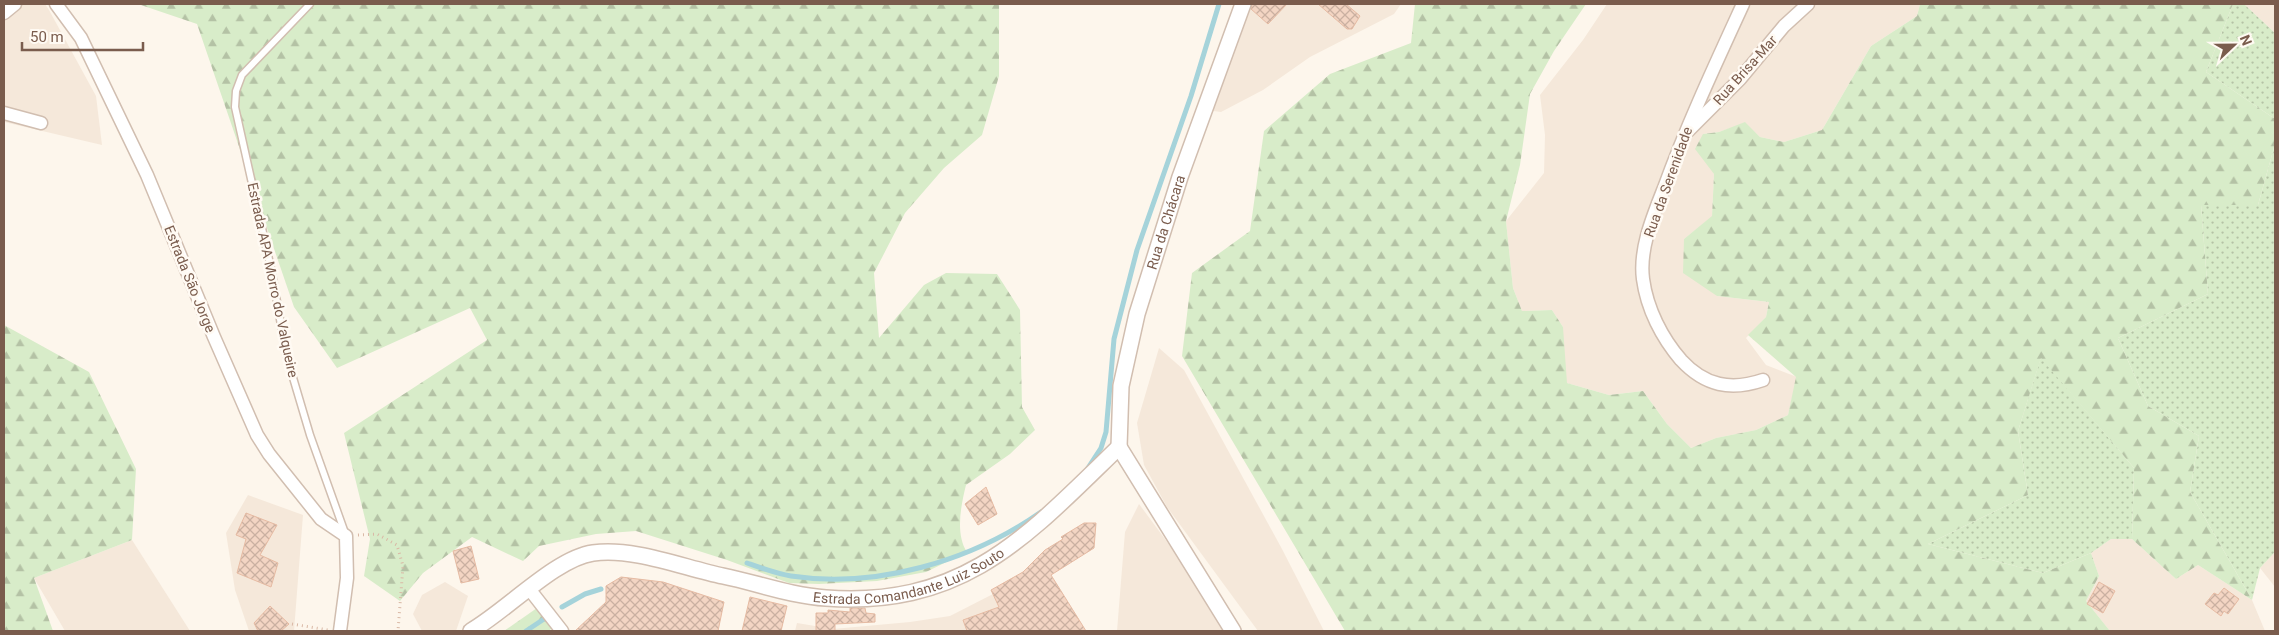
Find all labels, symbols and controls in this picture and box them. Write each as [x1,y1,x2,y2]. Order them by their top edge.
scale bar [22,20,144,52]
north arrow [2209,20,2259,70]
text: 50 m [30,28,64,46]
street label: Rua Brisa-Mar [1710,32,1780,108]
text: N [2237,33,2255,48]
street label: Rua da Serenidade [1641,125,1695,239]
street label: Rua da Chácara [1144,173,1188,271]
street label: Estrada APA Morro do Valqueire [244,181,302,379]
street label: Estrada São Jorge [161,223,219,335]
street label: Estrada Comandante Luiz Souto [812,545,1007,607]

